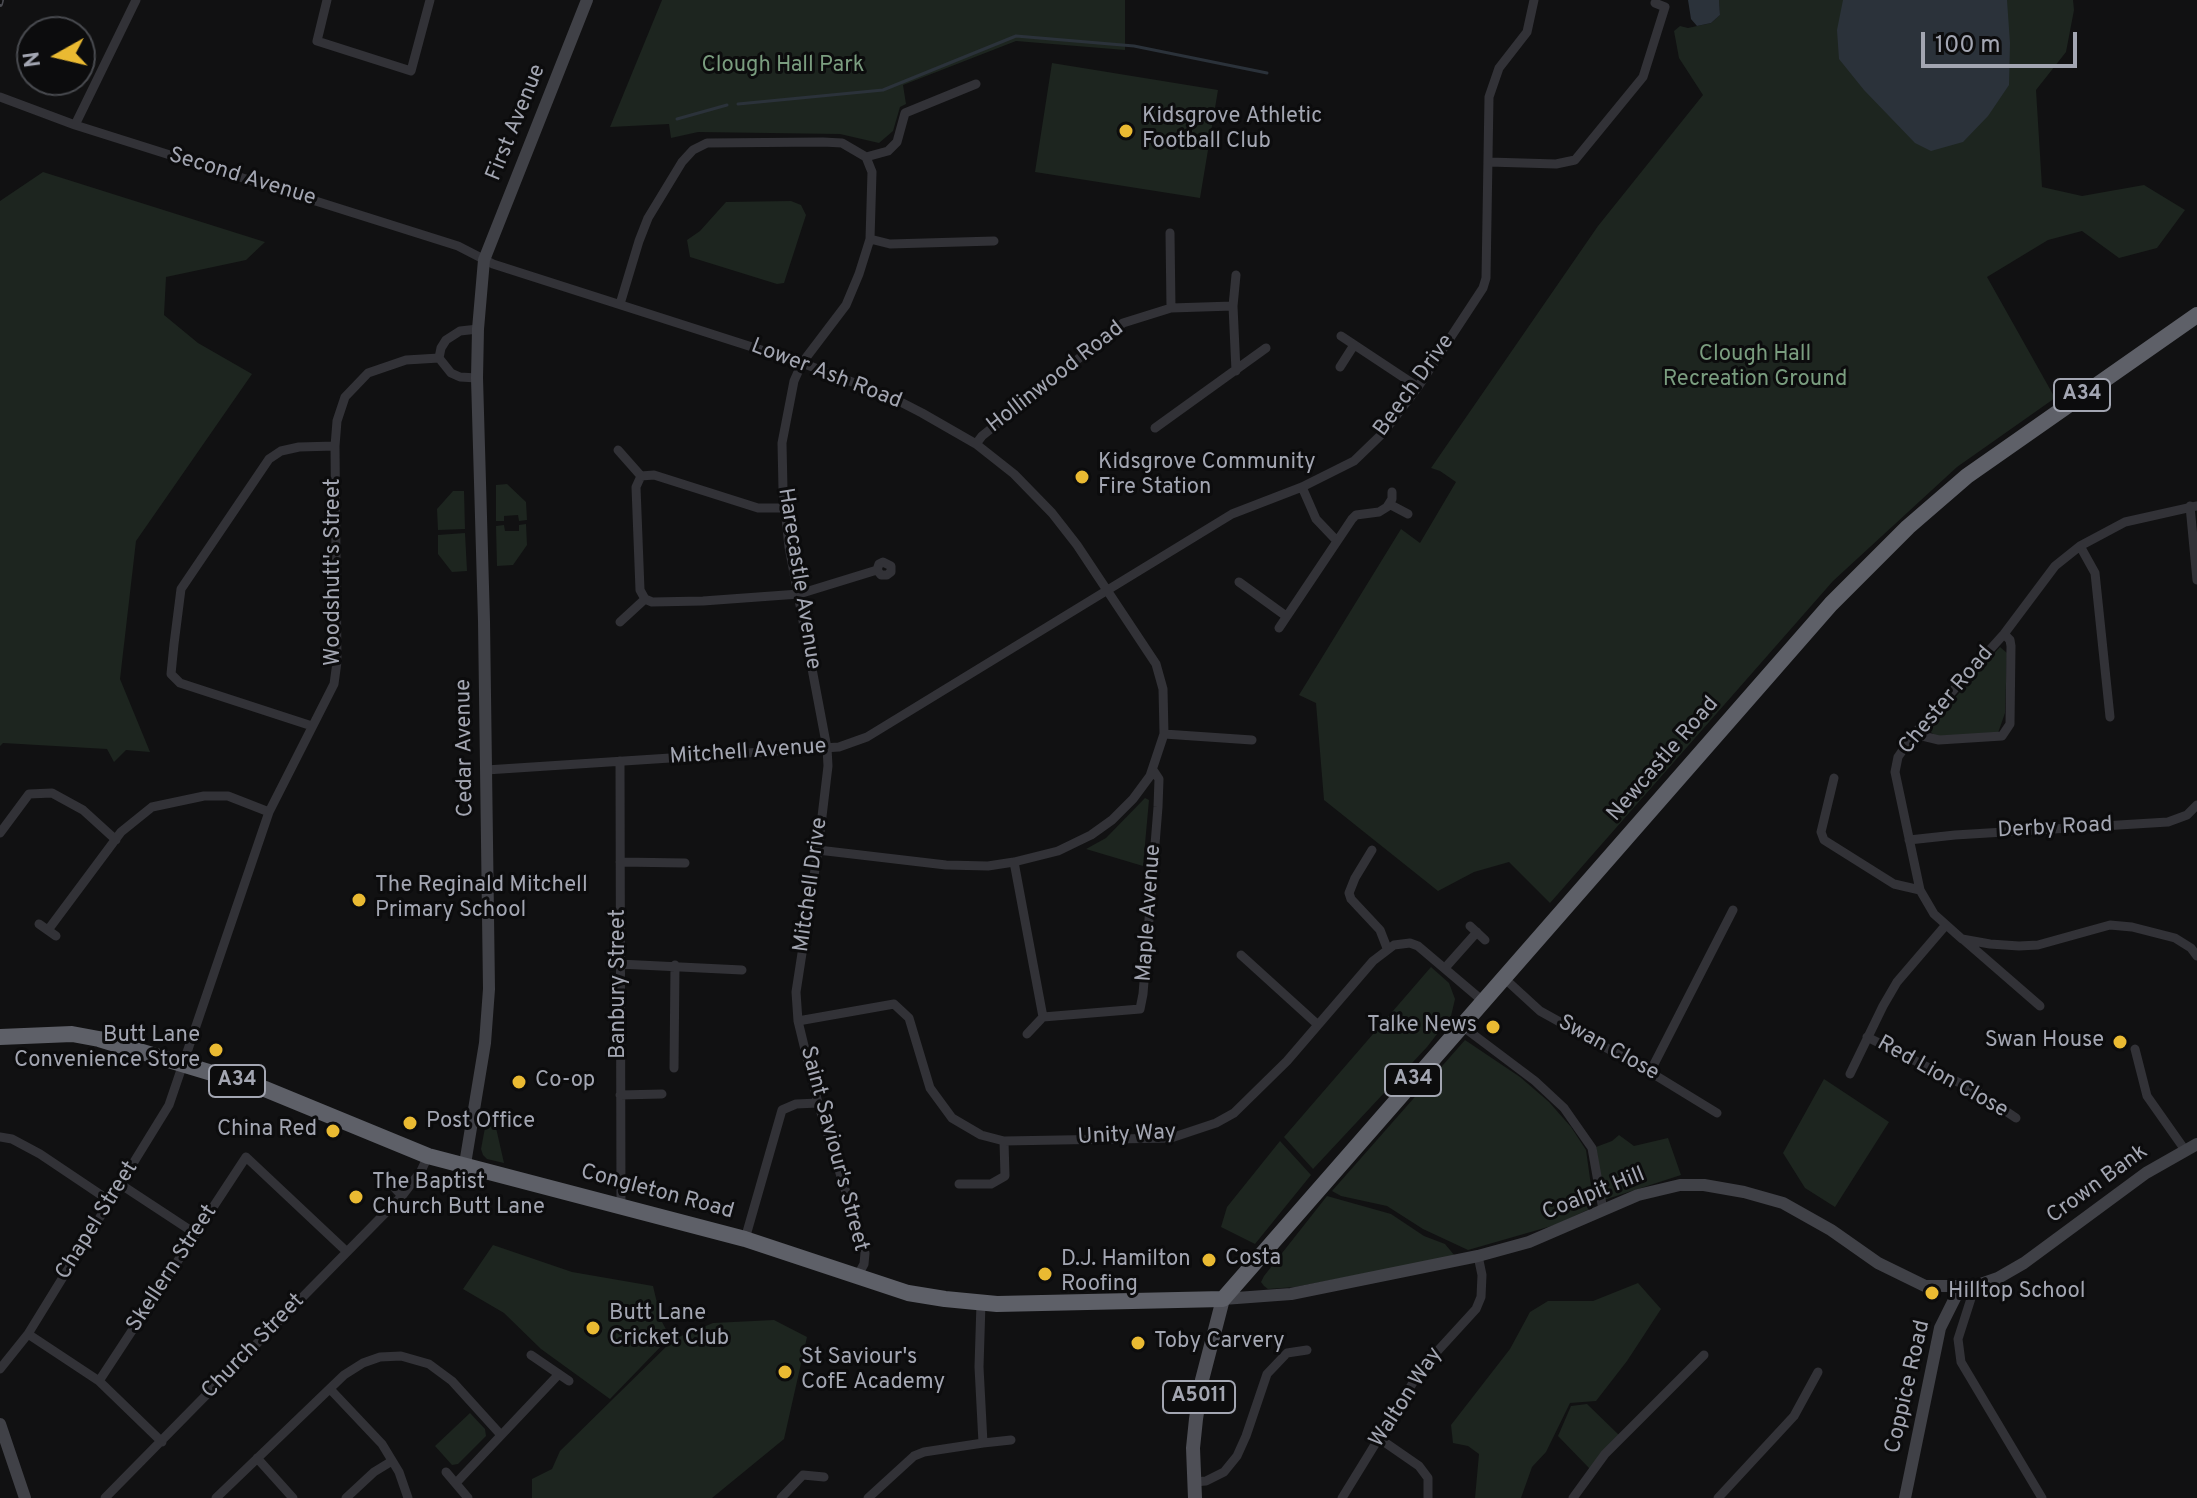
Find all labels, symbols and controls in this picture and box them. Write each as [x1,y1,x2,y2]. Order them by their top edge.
north arrow [16,16,96,96]
scale bar [1925,16,2081,66]
text: 100 m [1935,31,2001,61]
text: N [19,49,48,69]
park label: Clough Hall Park [702,54,864,80]
street label: First Avenue [482,61,552,185]
place label: Kidsgrove Athletic Football Club [1142,105,1322,156]
marker: Kidsgrove Athletic Football Club [1117,122,1135,140]
street label: Second Avenue [165,143,319,213]
street label: Hollinwood Road [982,316,1130,440]
street label: Beech Drive [1369,330,1461,442]
street label: Lower Ash Road [747,334,905,416]
park label: Clough Hall Recreation Ground [1663,343,1847,394]
road number: A34 [2054,379,2110,411]
place label: Kidsgrove Community Fire Station [1098,451,1316,502]
marker: Kidsgrove Community Fire Station [1073,468,1091,486]
street label: Woodshutt's Street [322,478,348,666]
street label: Harecastle Avenue [771,486,825,672]
street label: Chester Road [1894,641,2000,761]
street label: Cedar Avenue [452,679,480,817]
street label: Newcastle Road [1603,692,1725,828]
street label: Mitchell Avenue [669,734,827,772]
street label: Derby Road [1997,813,2113,845]
street label: Mitchell Drive [789,816,835,954]
street label: Maple Avenue [1132,843,1168,983]
place label: The Reginald Mitchell Primary School [375,874,588,926]
marker: The Reginald Mitchell Primary School [350,891,368,909]
street label: Banbury Street [607,909,633,1059]
street label: Swan Close [1553,1010,1663,1088]
place label: Talke News [1367,1014,1477,1040]
marker: Talke News [1484,1018,1502,1036]
place label: Butt Lane Convenience Store [14,1024,200,1076]
place label: Swan House [1985,1029,2104,1055]
street label: Red Lion Close [1872,1031,2012,1125]
marker: Swan House [2111,1033,2129,1051]
marker: Butt Lane Convenience Store [207,1041,225,1059]
street label: Saint Saviour's Street [793,1043,873,1255]
road number: A34 [1385,1064,1441,1096]
road number: A34 [209,1065,265,1097]
place label: Co-op [535,1069,595,1095]
marker: Co-op [510,1073,528,1091]
place label: Post Office [426,1110,535,1136]
marker: Post Office [401,1114,419,1132]
place label: China Red [217,1118,317,1144]
street label: Unity Way [1077,1120,1177,1152]
marker: China Red [324,1122,342,1140]
street label: Crown Bank [2042,1140,2154,1230]
street label: Chapel Street [51,1157,145,1285]
street label: Congleton Road [577,1160,737,1226]
street label: Coalpit Hill [1539,1162,1649,1228]
place label: The Baptist Church Butt Lane [372,1171,545,1222]
marker: The Baptist Church Butt Lane [347,1188,365,1206]
street label: Skellern Street [122,1201,224,1337]
place label: Costa [1225,1247,1281,1273]
place label: D.J. Hamilton Roofing [1061,1248,1191,1300]
marker: Costa [1200,1251,1218,1269]
marker: D.J. Hamilton Roofing [1036,1265,1054,1283]
place label: Hilltop School [1948,1280,2086,1306]
marker: Hilltop School [1923,1284,1941,1302]
street label: Church Street [197,1289,311,1405]
place label: Butt Lane Cricket Club [609,1302,729,1354]
street label: Coppice Road [1881,1318,1937,1456]
marker: Butt Lane Cricket Club [584,1319,602,1337]
place label: Toby Carvery [1154,1330,1285,1356]
marker: Toby Carvery [1129,1334,1147,1352]
street label: Walton Way [1365,1343,1449,1453]
place label: St Saviour's CofE Academy [801,1346,945,1398]
marker: St Saviour's CofE Academy [776,1363,794,1381]
road number: A5011 [1163,1381,1235,1413]

